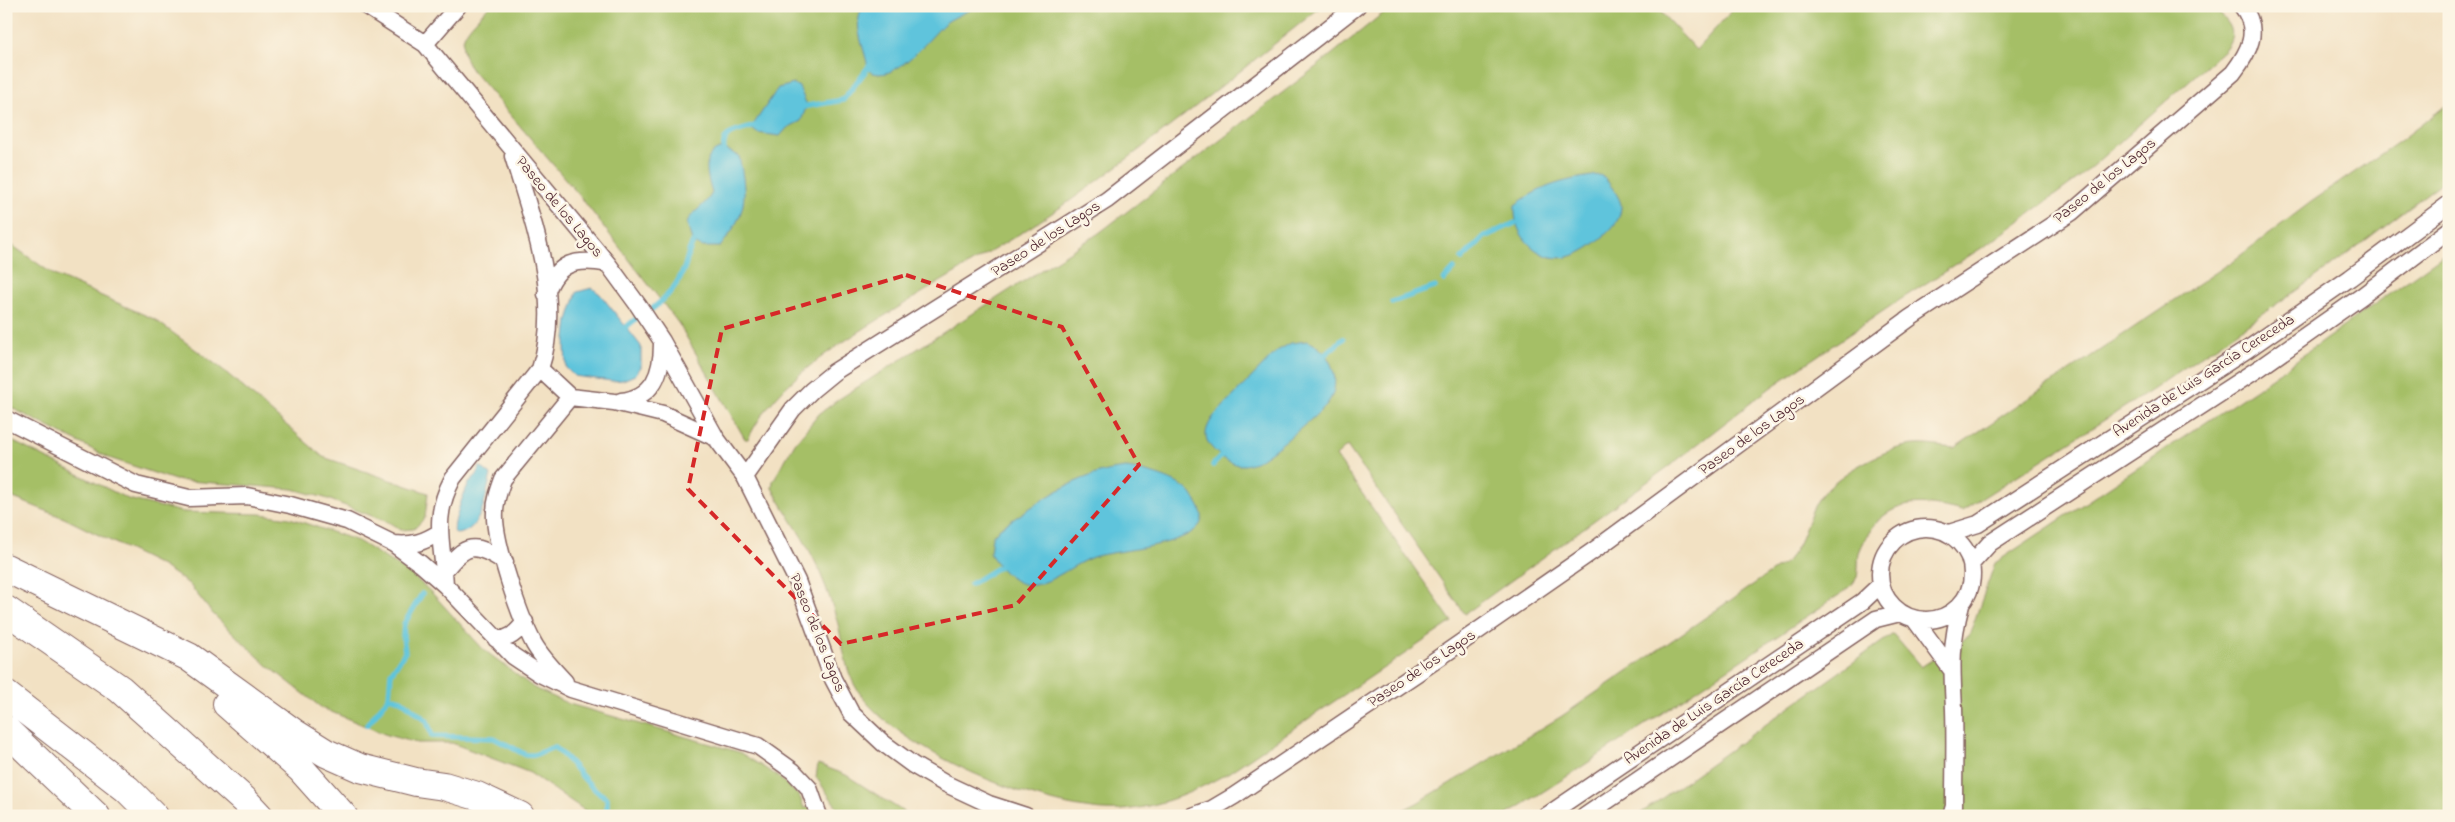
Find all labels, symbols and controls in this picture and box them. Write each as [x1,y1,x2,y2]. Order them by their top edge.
street label: Paseo de los Lagos [2048,132,2162,230]
street label: Paseo de los Lagos [509,151,609,263]
street label: Paseo de los Lagos [987,195,1105,283]
street label: Avenida de Luis García Cereceda [2108,308,2300,444]
street label: Paseo de los Lagos [1694,388,1810,482]
street label: Paseo de los Lagos [782,570,852,696]
street label: Paseo de los Lagos [1363,624,1481,714]
street label: Avenida de Luis García Cereceda [1619,633,1809,771]

